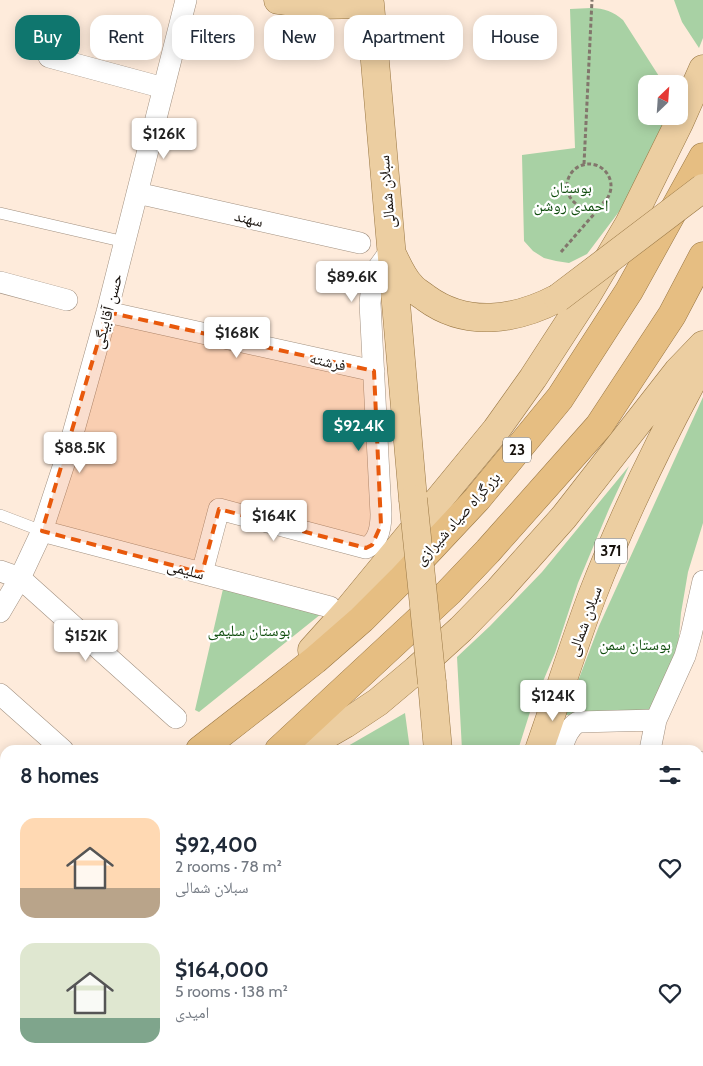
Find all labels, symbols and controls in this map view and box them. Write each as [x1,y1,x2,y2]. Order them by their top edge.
chip: Buy [15,15,80,60]
chip: Rent [90,15,162,60]
chip: Filters [172,15,254,60]
chip: New [264,15,334,60]
chip: Apartment [344,15,463,60]
chip: House [473,15,557,60]
north arrow [638,75,688,125]
map controls [638,75,688,125]
pin: $126K [129,118,199,160]
text: $126K [143,124,185,143]
street label: سبلان شمالی [374,154,400,229]
park label: بوستان احمدی روشن [533,178,609,216]
street label: سهند [233,206,265,231]
pin: $89.6K [311,260,393,303]
text: $89.6K [327,267,377,286]
street label: حسن آقابیگی [88,272,128,351]
pin: $168K [202,316,272,359]
text: $168K [215,323,259,342]
street label: فرشته [308,348,348,375]
pin: $92.4K [318,410,400,452]
text: $92.4K [334,416,384,435]
pin: $88.5K [39,432,121,474]
text: $88.5K [55,438,105,457]
road number: 23 [503,438,531,462]
street label: بزرگراه صیاد شیرازی [410,468,505,570]
pin: $164K [239,500,309,542]
text: $164K [252,506,296,525]
road number: 371 [595,538,627,564]
street label: سلیمی [165,555,207,585]
street label: سبلان شمالی [563,583,607,659]
pin: $152K [51,620,121,662]
park label: بوستان سلیمی [207,621,291,641]
text: $152K [65,626,107,645]
park label: بوستان سمن [599,635,671,655]
pin: $124K [518,680,588,722]
text: $124K [531,686,575,705]
icon: filters [656,761,684,789]
text: 8 homes [20,763,99,788]
text: $92,400 [175,832,258,857]
icon: home [60,838,120,898]
icon: heart [656,854,684,882]
text: 2 rooms · 78 m² [175,857,282,876]
text: سبلان شمالی [175,878,249,897]
text: $164,000 [175,957,269,982]
icon: home [60,963,120,1023]
icon: heart [656,979,684,1007]
text: 5 rooms · 138 m² [175,982,288,1001]
text: امیدی [175,1003,209,1022]

